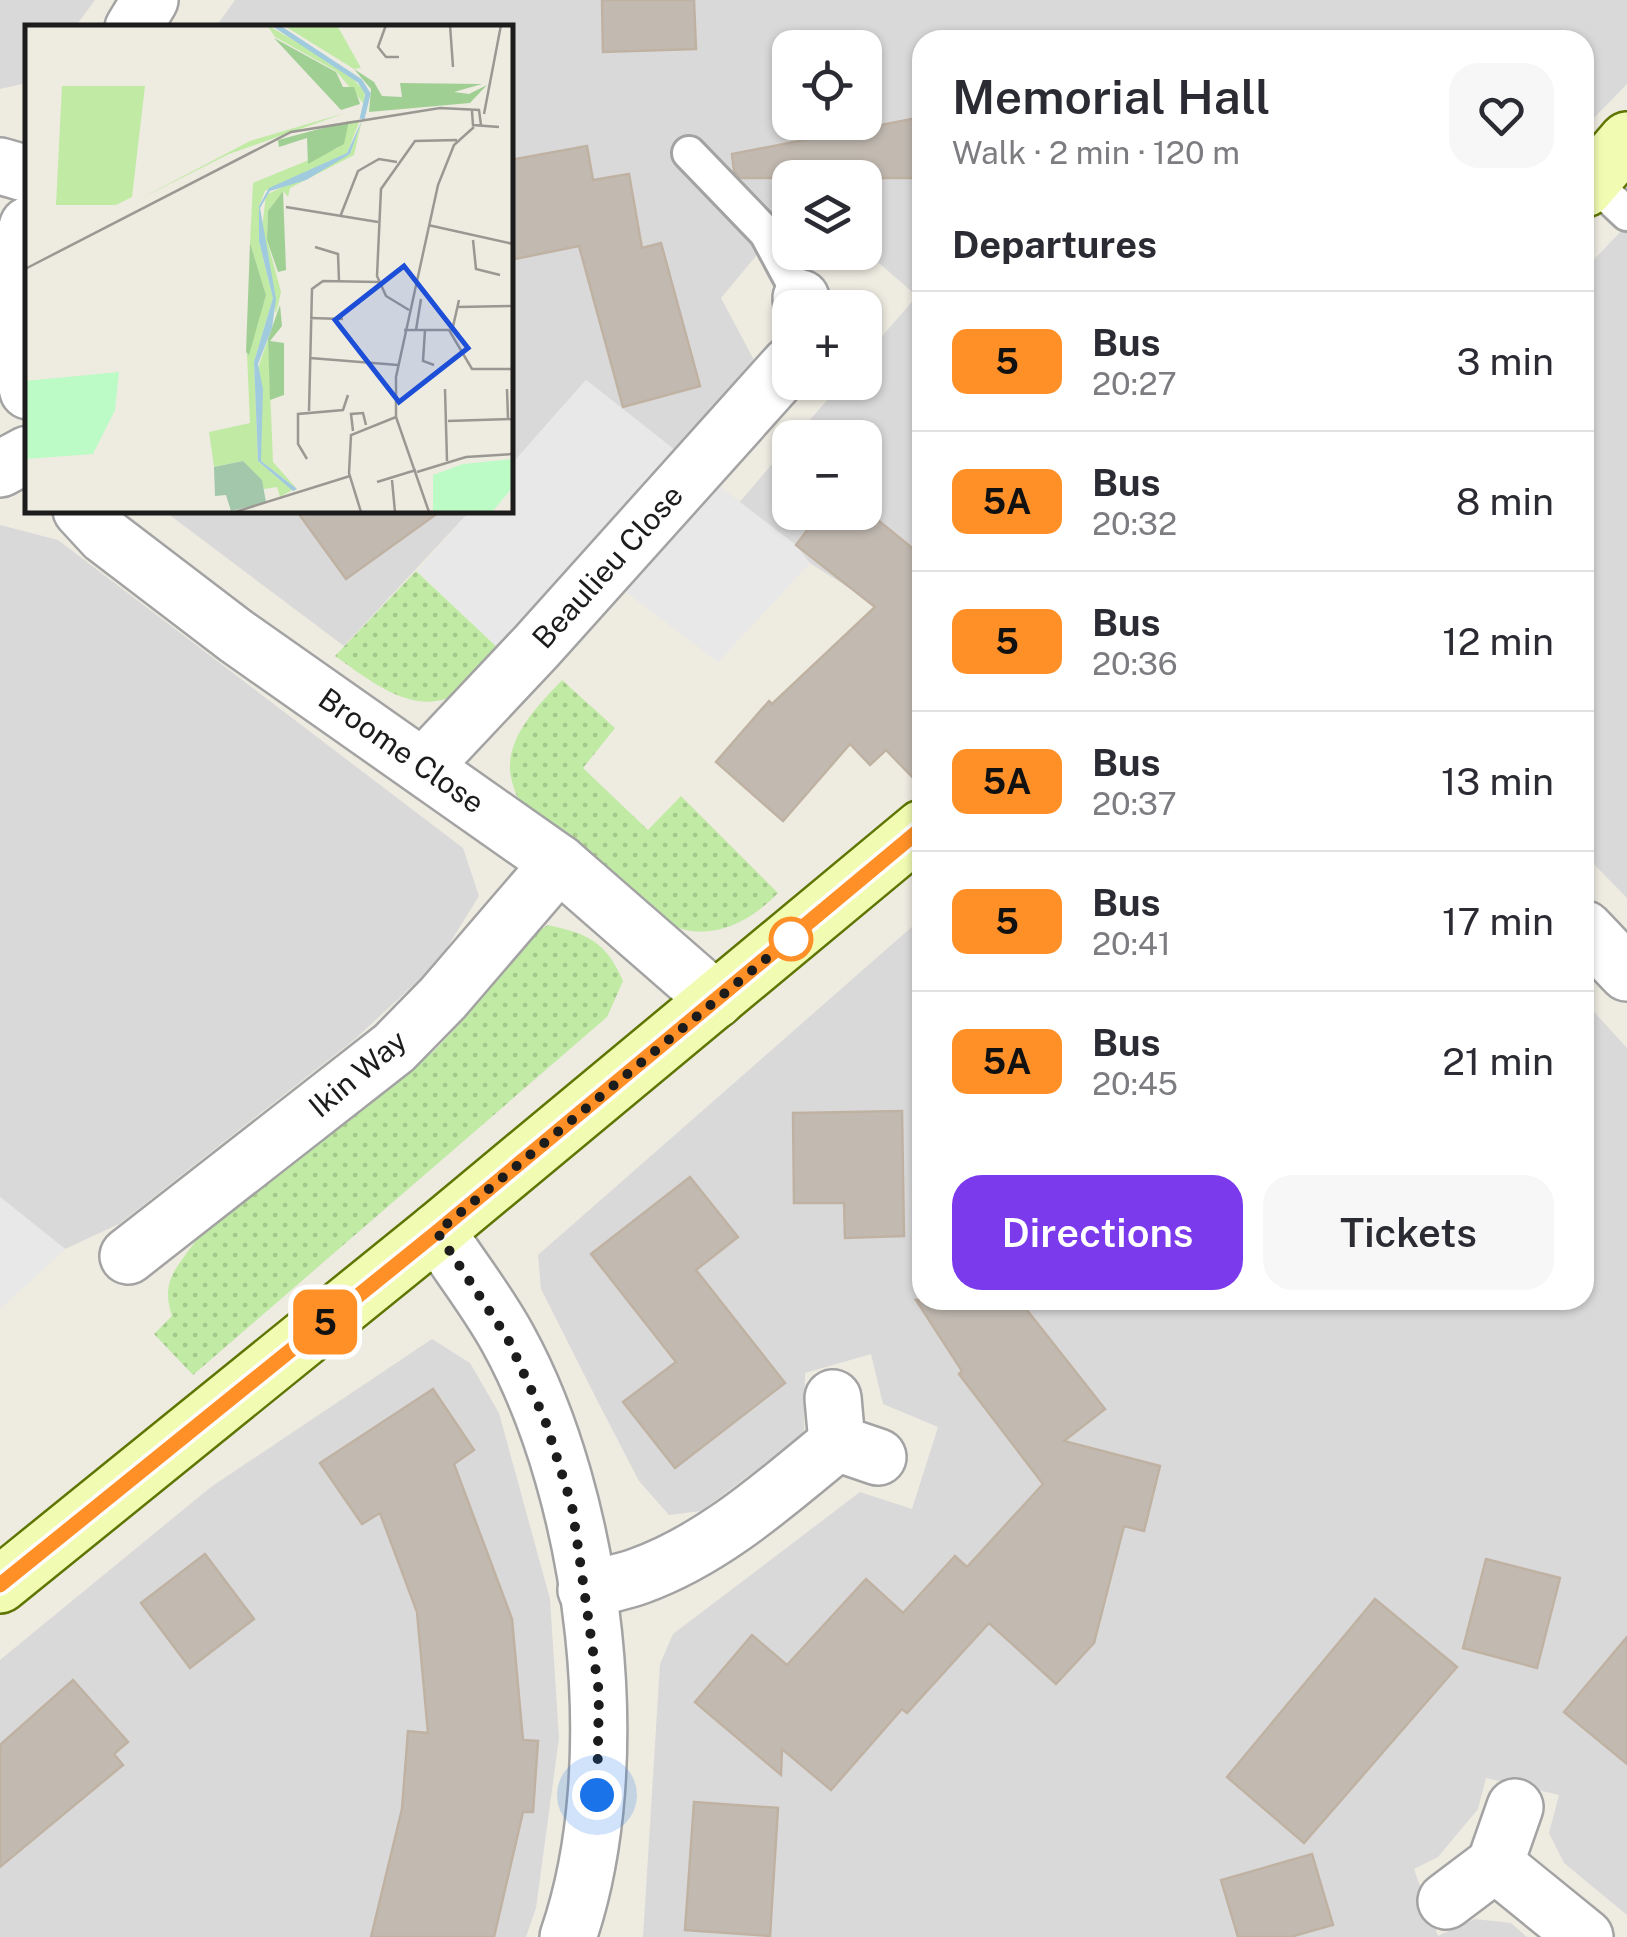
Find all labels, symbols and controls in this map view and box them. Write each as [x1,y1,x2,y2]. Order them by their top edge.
inset map [25,25,512,512]
map controls [772,30,882,530]
button: locate [772,30,882,140]
button: heart [1449,63,1554,168]
text: Memorial Hall [952,68,1270,125]
text: Walk · 2 min · 120 m [952,134,1240,171]
button: layers [772,160,882,270]
text: Departures [952,222,1157,267]
button: + [772,290,882,400]
text: Bus [1092,320,1161,365]
text: 3 min [1456,339,1554,384]
text: 5 [995,341,1019,382]
text: 20:27 [1092,365,1177,402]
button: − [772,420,882,530]
text: Bus [1092,460,1161,505]
street label: Beaulieu Close [525,477,690,655]
text: 8 min [1456,479,1554,524]
text: 5A [982,481,1032,522]
text: 20:32 [1092,505,1177,542]
text: Bus [1092,600,1161,645]
text: 12 min [1442,619,1554,664]
text: 5 [995,621,1019,662]
text: 20:36 [1092,645,1178,682]
street label: Broome Close [312,680,491,820]
text: Bus [1092,740,1161,785]
text: 13 min [1441,759,1554,804]
text: 5A [982,761,1032,802]
text: 20:37 [1092,785,1177,822]
text: Bus [1092,880,1161,925]
text: 17 min [1442,899,1554,944]
text: 5 [995,901,1019,942]
unlabelled marker [770,918,812,960]
text: 20:41 [1092,925,1171,962]
text: Bus [1092,1020,1161,1065]
street label: Ikin Way [301,1022,413,1124]
text: 21 min [1442,1039,1554,1084]
text: 5A [982,1041,1032,1082]
text: 20:45 [1092,1065,1178,1102]
button: Directions [952,1175,1243,1290]
button: Tickets [1263,1175,1554,1290]
line badge: 5 [292,1290,358,1354]
text: 5 [313,1302,337,1343]
your location [572,1770,622,1820]

